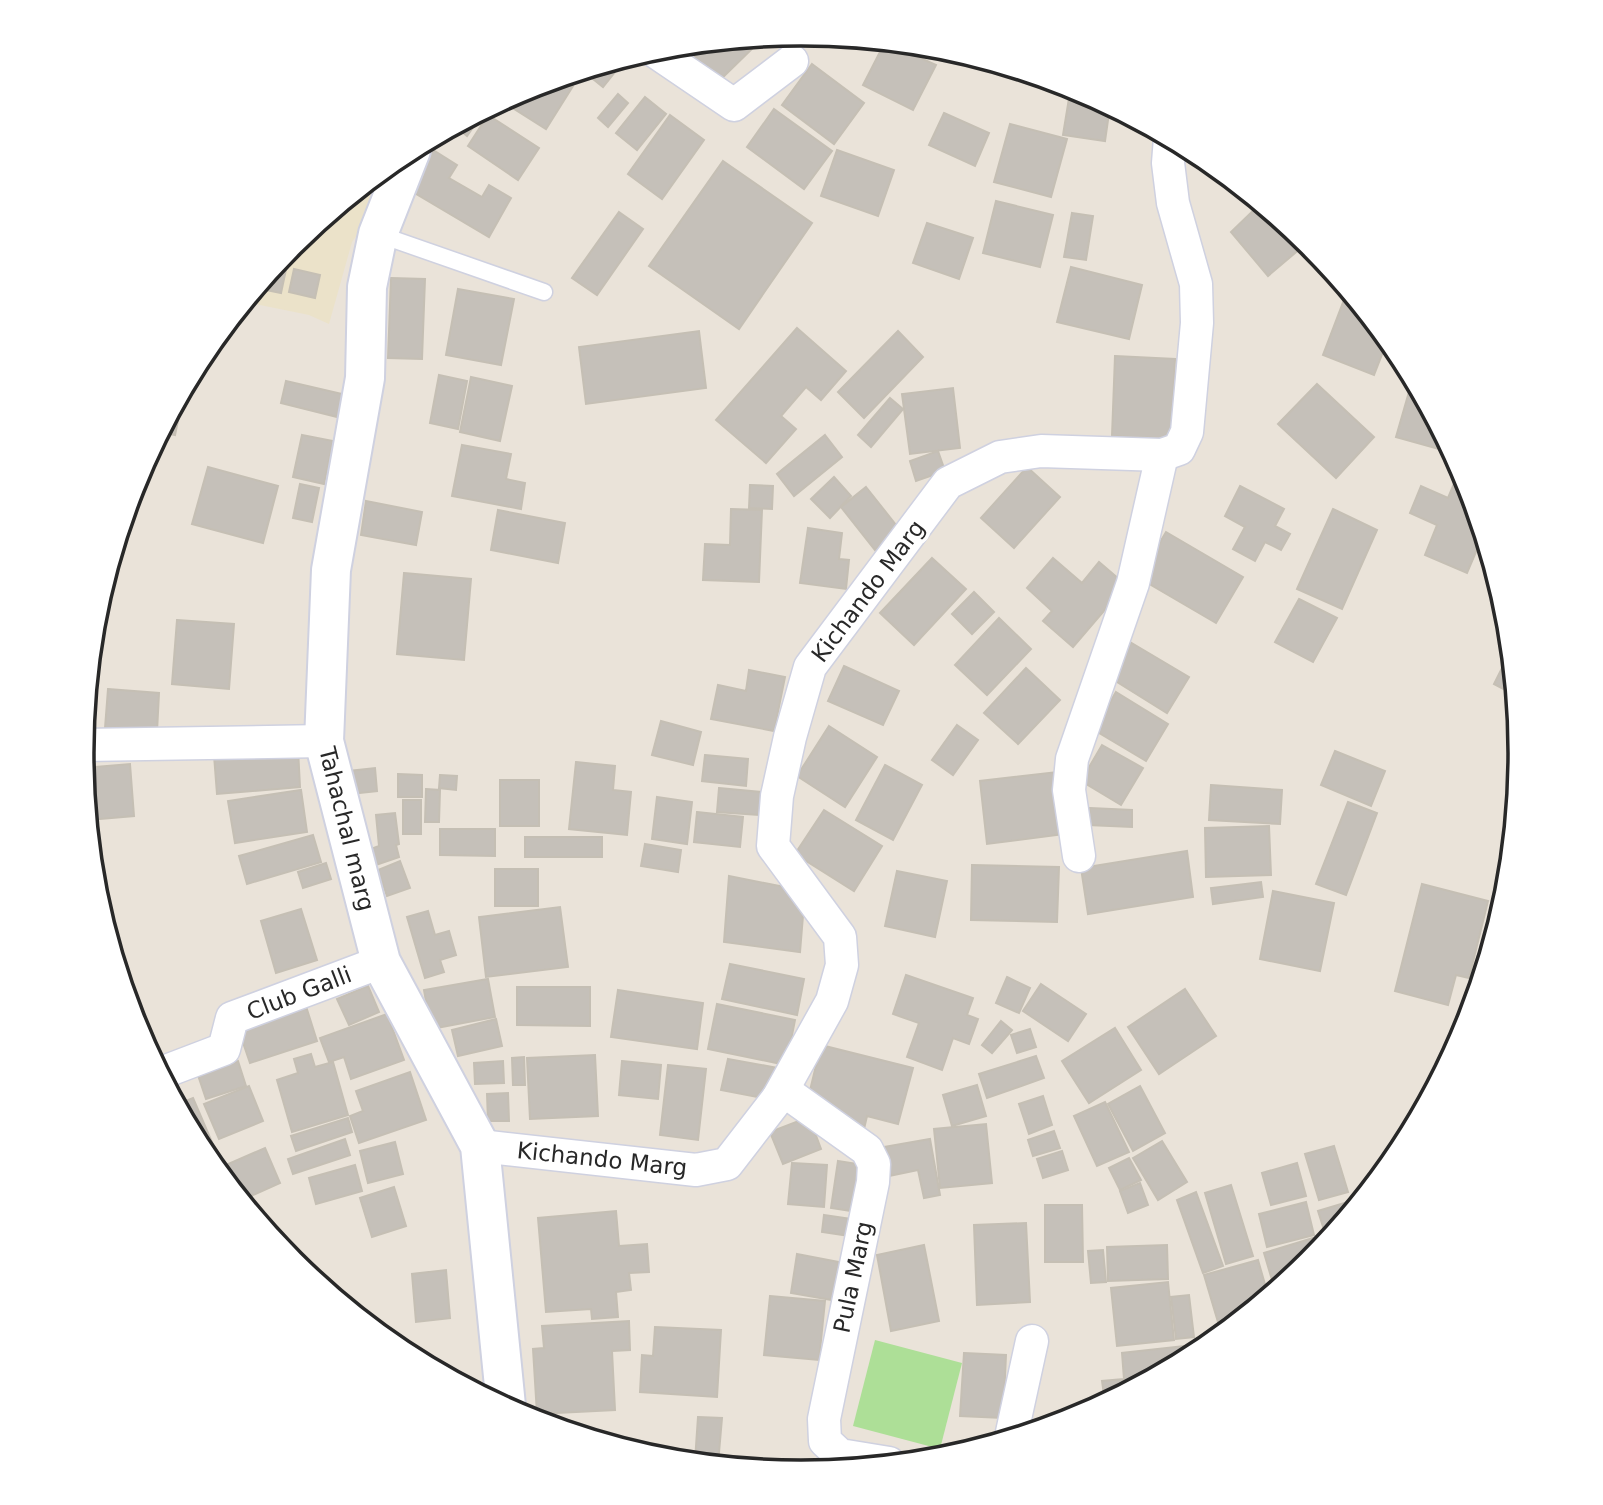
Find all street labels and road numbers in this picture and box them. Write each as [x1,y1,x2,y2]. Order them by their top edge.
street label: Kichando Marg [806,515,930,667]
street label: Tahachal marg [314,743,380,914]
street label: Club Galli [243,961,355,1025]
street label: Kichando Marg [516,1137,688,1181]
street label: Pula Marg [828,1219,878,1335]

